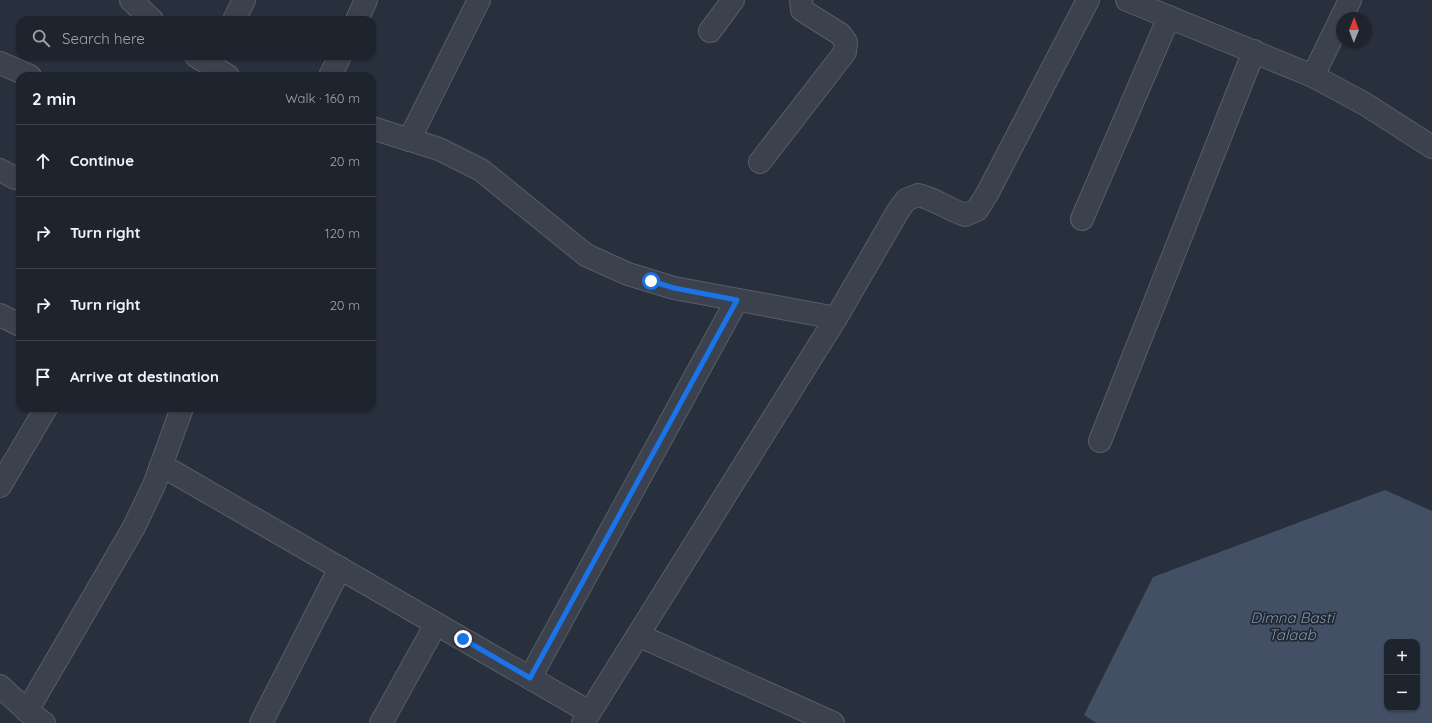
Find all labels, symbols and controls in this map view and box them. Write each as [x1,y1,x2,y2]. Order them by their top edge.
north arrow [1336,12,1372,48]
search box [16,16,376,60]
icon: search [30,27,52,49]
text: Search here [62,29,145,48]
text: 2 min [32,88,76,109]
text: Walk · 160 m [285,90,360,106]
icon: ahead [32,150,54,172]
text: Continue [70,151,134,170]
text: 20 m [330,153,360,169]
icon: right [32,222,54,244]
text: Turn right [70,223,141,242]
text: 120 m [325,225,360,241]
route start [642,272,660,290]
icon: right [32,294,54,316]
text: Turn right [70,295,141,314]
text: 20 m [330,297,360,313]
icon: arrive [32,366,54,388]
text: Arrive at destination [70,367,219,386]
water label: Dimna Basti Talaab [1250,608,1336,644]
route end [454,630,472,648]
map controls [1384,639,1420,711]
button: + [1384,639,1420,675]
button: − [1384,675,1420,711]

